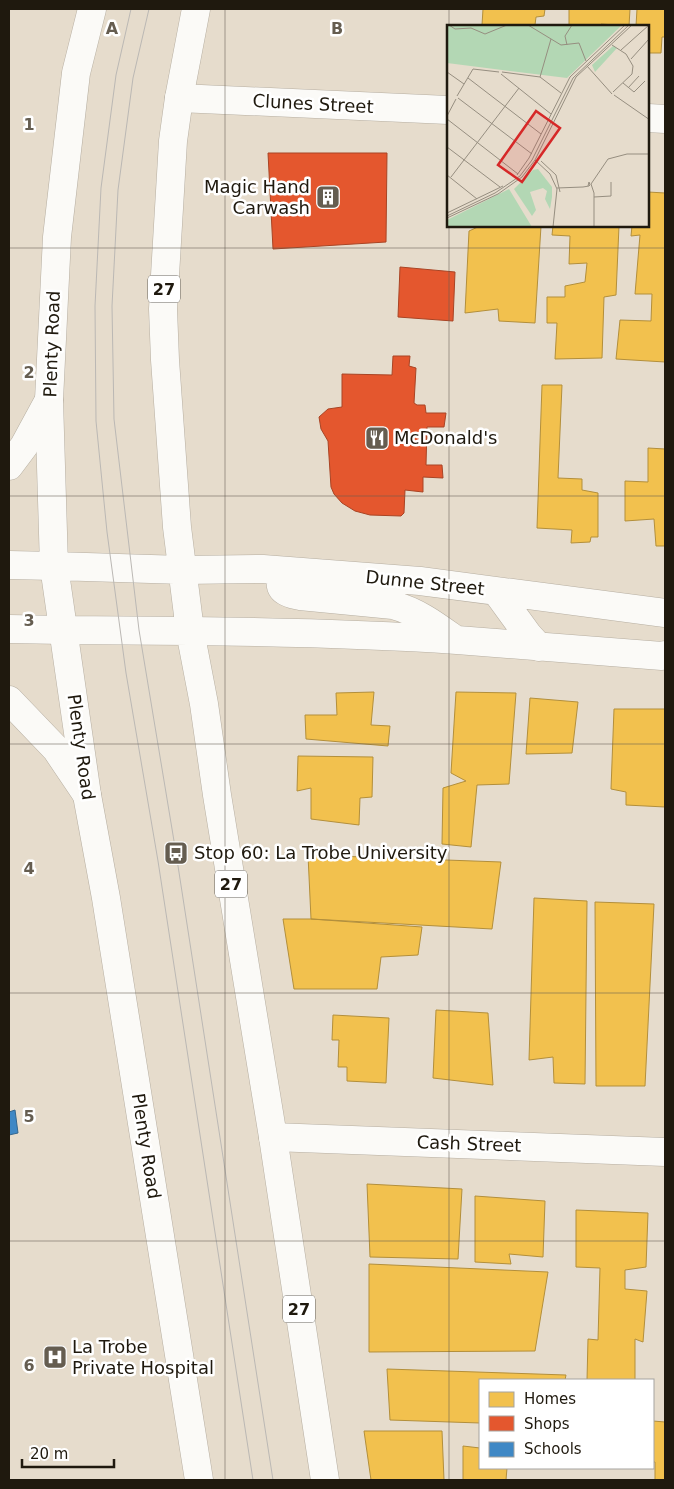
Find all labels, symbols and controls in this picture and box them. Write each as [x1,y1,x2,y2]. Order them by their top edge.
text: A [106,19,119,38]
text: B [331,19,343,38]
inset map [447,25,649,228]
street label: Clunes Street [252,90,374,117]
text: 1 [23,115,35,134]
place label: Magic Hand Carwash [204,176,310,218]
building icon: Magic Hand Carwash [315,184,341,210]
road number: 27 [148,276,180,302]
street label: Plenty Road [39,290,64,398]
text: 2 [23,363,35,382]
restaurant icon: McDonald's [364,425,390,451]
place label: McDonald's [394,427,498,448]
street label: Dunne Street [364,566,486,599]
text: 3 [23,611,35,630]
street label: Plenty Road [64,693,99,801]
bus stop icon: Stop 60: La Trobe University [163,840,189,866]
place label: Stop 60: La Trobe University [194,842,448,863]
text: 4 [23,859,35,878]
road number: 27 [215,871,247,898]
street label: Plenty Road [128,1091,165,1200]
text: 5 [23,1107,35,1126]
street label: Cash Street [416,1131,522,1156]
road number: 27 [283,1296,315,1322]
place label: La Trobe Private Hospital [72,1336,214,1378]
hospital icon: La Trobe Private Hospital [42,1344,68,1370]
text: 6 [23,1356,35,1375]
legend [479,1379,654,1469]
text: Homes [524,1390,576,1408]
text: Shops [524,1415,570,1433]
scale bar [22,1436,115,1468]
text: Schools [524,1440,582,1458]
text: 20 m [30,1445,68,1463]

